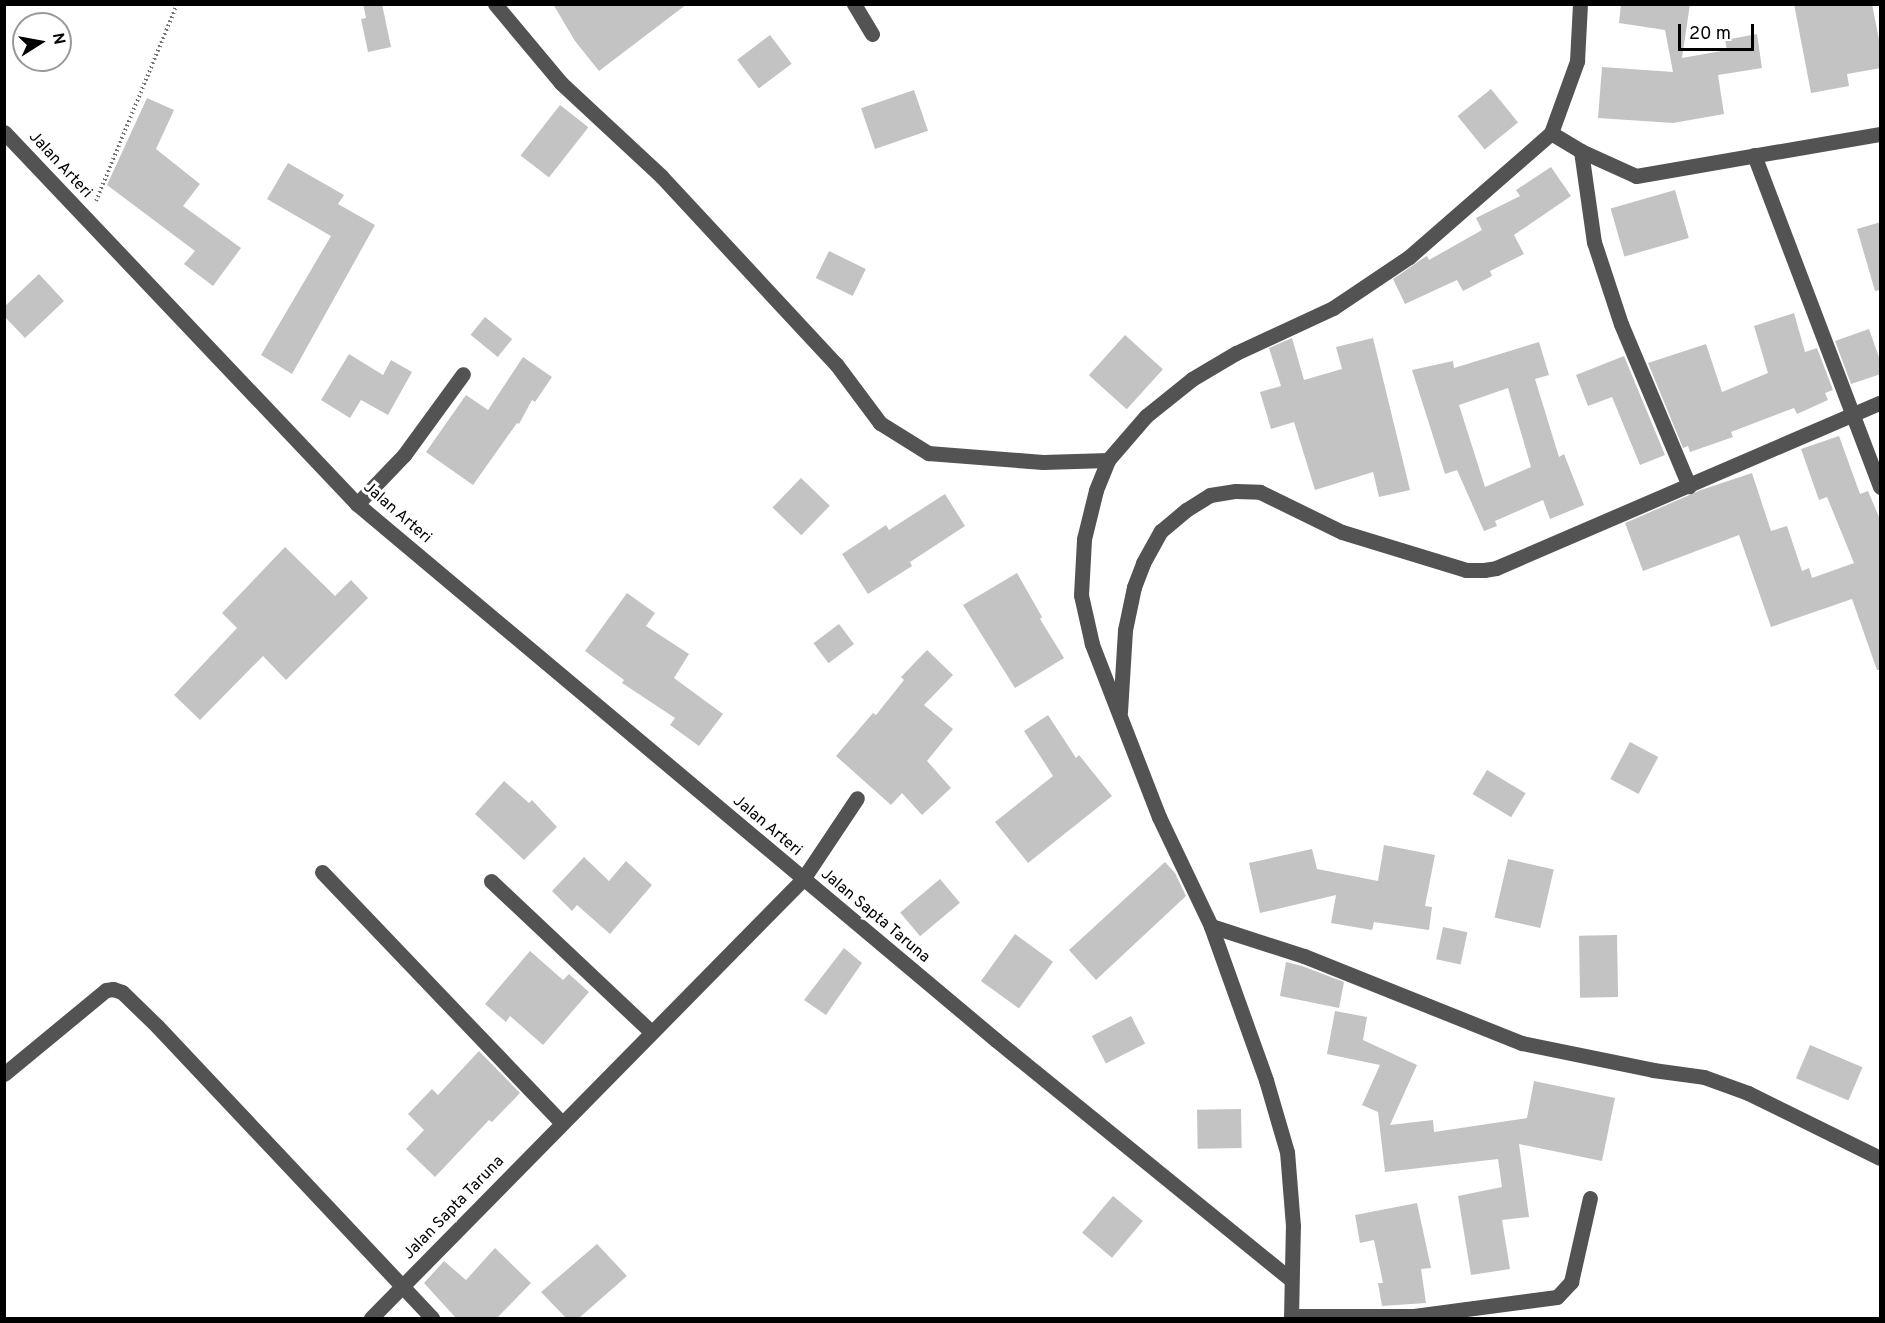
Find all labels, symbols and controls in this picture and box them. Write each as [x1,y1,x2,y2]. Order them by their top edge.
north arrow [12,12,72,72]
scale bar [1681,12,1758,50]
text: 20 m [1689,23,1731,46]
text: N [47,31,69,46]
street label: Jalan Arteri [24,127,96,203]
street label: Jalan Arteri [359,478,435,548]
street label: Jalan Arteri [728,791,806,861]
street label: Jalan Sapta Taruna [816,864,934,968]
street label: Jalan Sapta Taruna [399,1152,509,1264]

